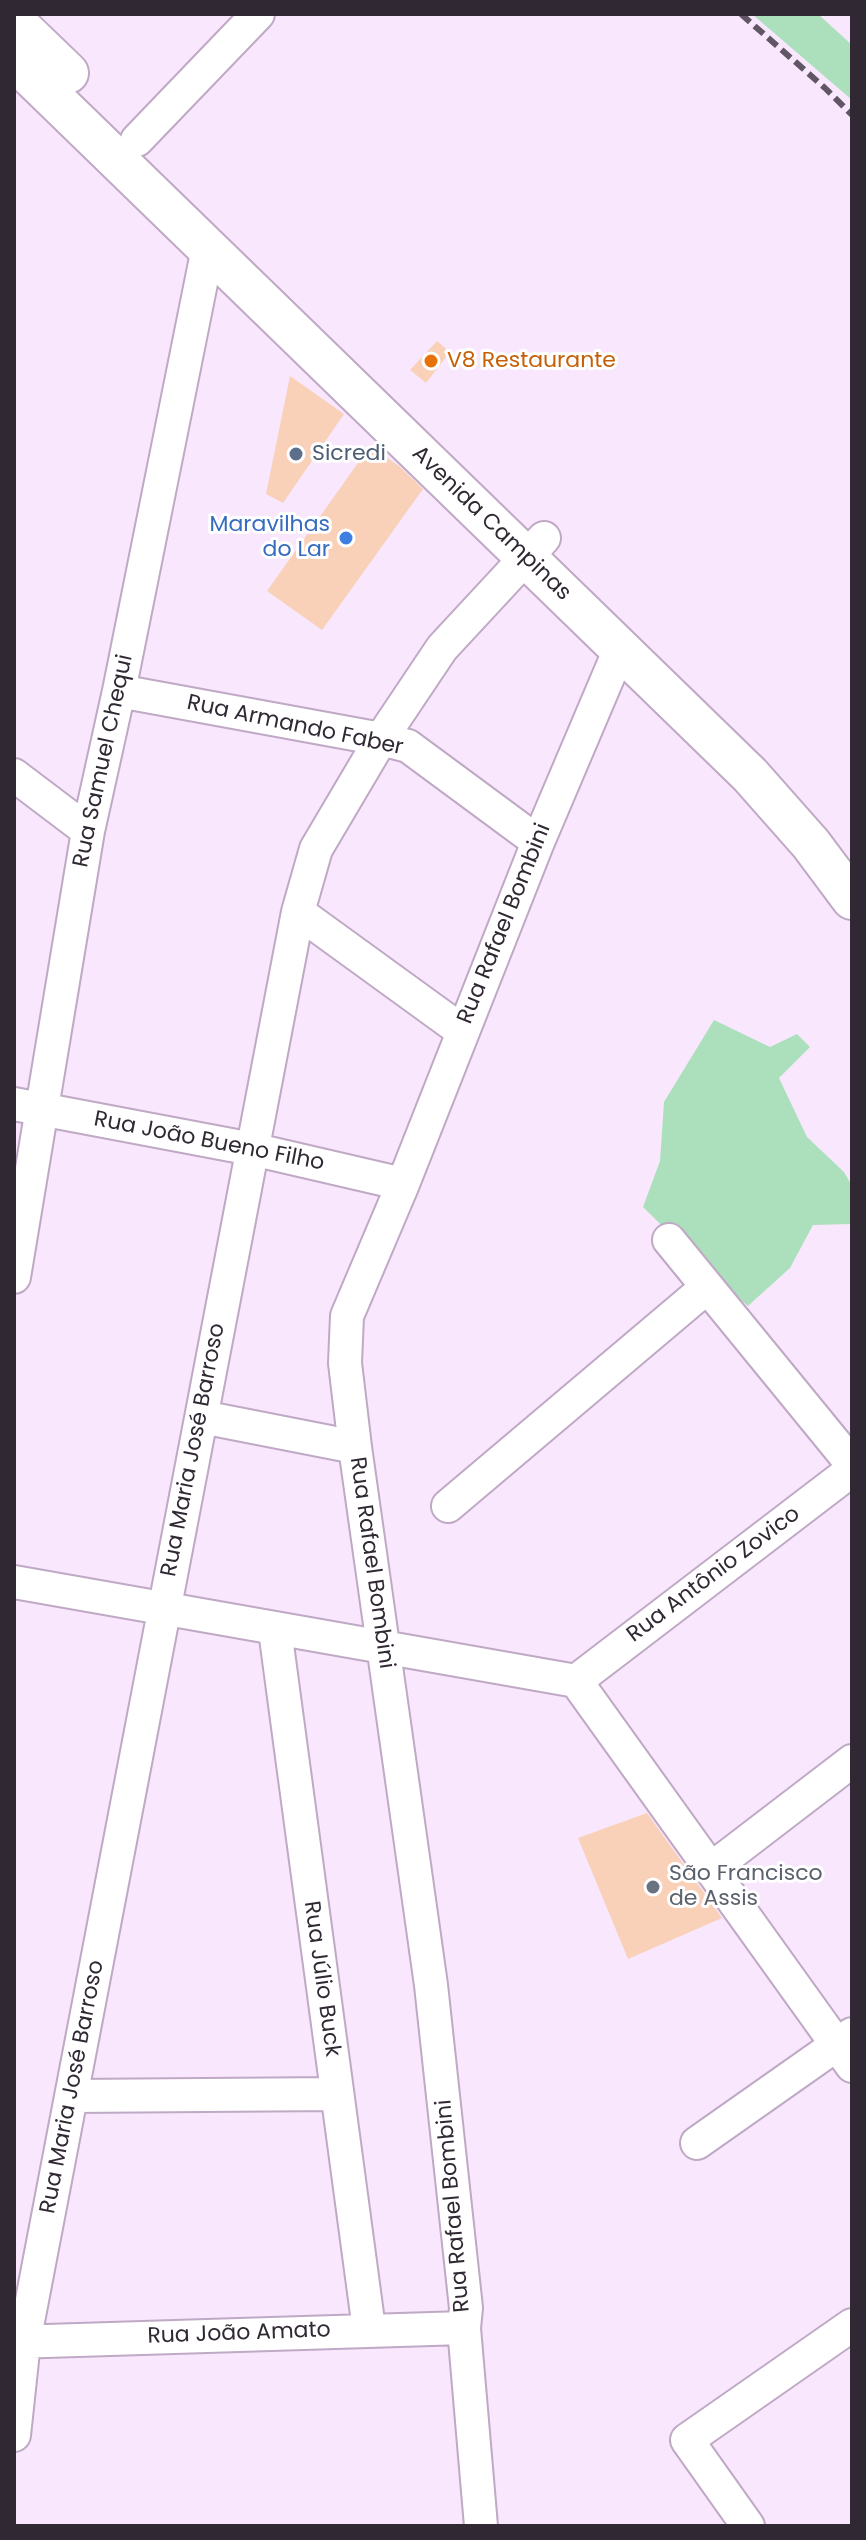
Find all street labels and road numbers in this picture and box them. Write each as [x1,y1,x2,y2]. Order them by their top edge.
street label: Avenida Campinas [406,441,576,607]
street label: Rua Samuel Chequi [69,652,139,870]
street label: Rua Armando Faber [184,690,406,762]
street label: Rua Rafael Bombini [453,820,557,1028]
street label: Rua João Bueno Filho [92,1107,326,1177]
street label: Rua Maria José Barroso [156,1321,232,1579]
street label: Rua Rafael Bombini [343,1455,399,1671]
street label: Rua Antônio Zovico [622,1501,806,1649]
street label: Rua Júlio Buck [297,1899,345,2059]
street label: Rua Maria José Barroso [35,1958,111,2216]
street label: Rua Rafael Bombini [432,2099,476,2313]
street label: Rua João Amato [147,2318,331,2350]

